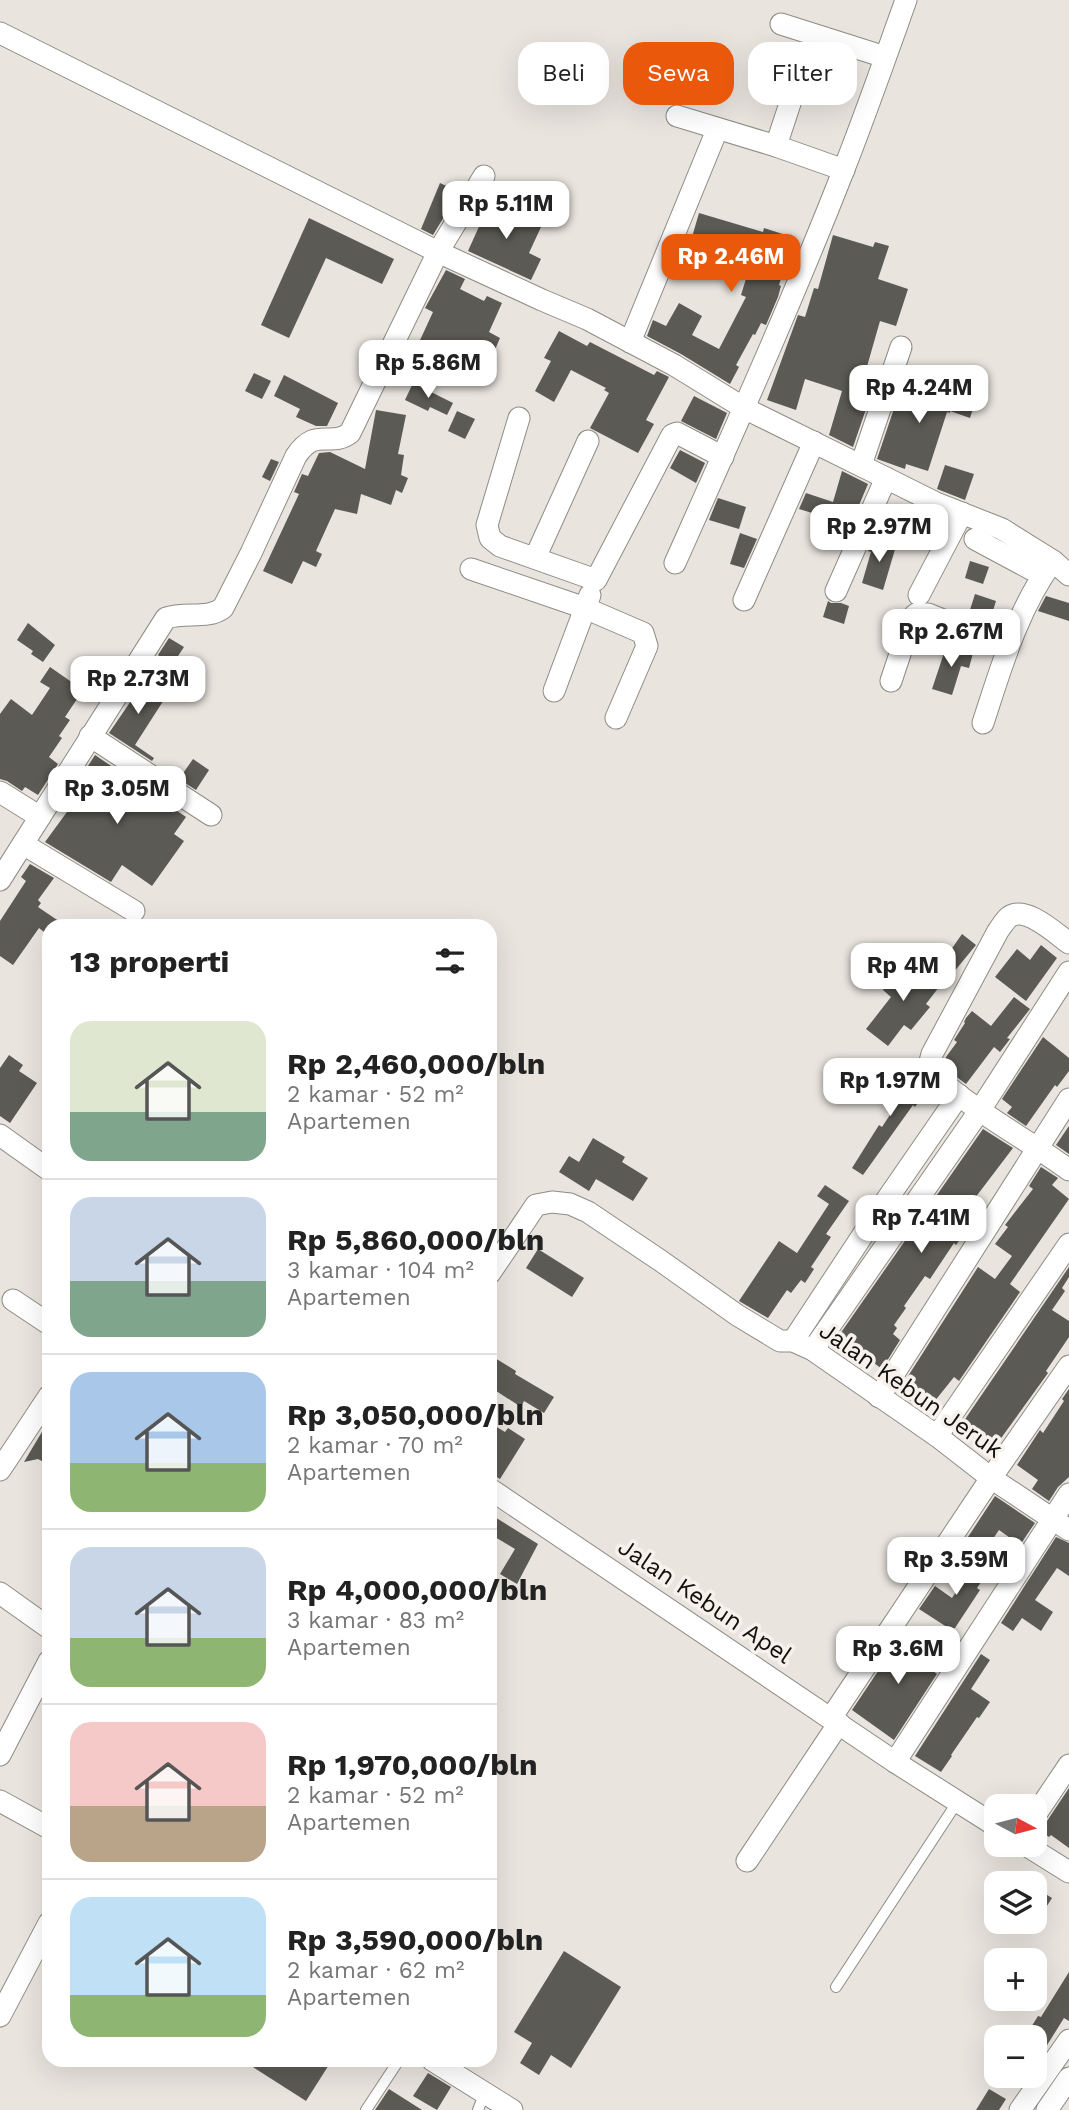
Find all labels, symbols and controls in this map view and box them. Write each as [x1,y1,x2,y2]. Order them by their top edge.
chip: Beli [518,42,609,105]
chip: Sewa [623,42,734,105]
chip: Filter [748,42,857,105]
pin: Rp 5.11M [434,182,578,241]
text: Rp 5.11M [458,190,554,217]
pin: Rp 2.46M [659,234,803,294]
text: Rp 2.46M [677,243,785,270]
pin: Rp 5.86M [356,340,500,400]
text: Rp 5.86M [375,349,481,376]
pin: Rp 4.24M [847,366,991,425]
text: Rp 4.24M [865,374,973,401]
pin: Rp 2.97M [807,504,951,564]
text: Rp 2.97M [826,513,932,540]
pin: Rp 2.67M [879,610,1023,669]
text: Rp 2.67M [898,618,1004,645]
pin: Rp 2.73M [66,656,210,716]
text: Rp 2.73M [86,665,190,692]
pin: Rp 3.05M [45,766,189,826]
text: Rp 3.05M [64,775,170,802]
icon: filters [431,942,469,980]
text: 13 properti [70,944,229,979]
pin: Rp 4M [854,944,952,1003]
text: Rp 4M [867,952,939,979]
text: Rp 2,460,000/bln [287,1046,545,1081]
icon: home [126,1049,210,1133]
pin: Rp 1.97M [818,1058,962,1118]
text: Rp 1.97M [839,1067,941,1094]
text: 2 kamar · 52 m² [287,1081,464,1108]
text: Apartemen [287,1108,411,1135]
pin: Rp 7.41M [849,1196,993,1255]
text: Rp 7.41M [871,1204,971,1231]
text: Rp 5,860,000/bln [287,1222,544,1257]
icon: home [126,1225,210,1309]
text: 3 kamar · 104 m² [287,1257,474,1284]
text: Apartemen [287,1284,411,1311]
street label: Jalan Kebun Jeruk [814,1316,1008,1464]
text: Rp 3,050,000/bln [287,1397,544,1432]
icon: home [126,1400,210,1484]
text: 2 kamar · 70 m² [287,1432,463,1459]
text: Apartemen [287,1459,411,1486]
street label: Jalan Kebun Apel [613,1533,798,1670]
pin: Rp 3.59M [884,1538,1028,1597]
text: Rp 3.59M [903,1546,1009,1573]
text: Rp 4,000,000/bln [287,1572,547,1607]
icon: home [126,1575,210,1659]
text: 3 kamar · 83 m² [287,1607,464,1634]
pin: Rp 3.6M [833,1626,963,1686]
text: Apartemen [287,1634,411,1661]
text: Rp 3.6M [852,1635,944,1662]
text: Rp 1,970,000/bln [287,1747,538,1782]
icon: home [126,1750,210,1834]
text: 2 kamar · 52 m² [287,1782,464,1809]
north arrow [984,1794,1046,1857]
map controls [984,1794,1047,2088]
text: Apartemen [287,1809,411,1836]
button: layers [984,1871,1047,1934]
text: Rp 3,590,000/bln [287,1922,543,1957]
icon: home [126,1925,210,2009]
button: + [984,1948,1047,2011]
text: 2 kamar · 62 m² [287,1957,464,1984]
text: Apartemen [287,1984,411,2011]
button: − [984,2025,1047,2088]

